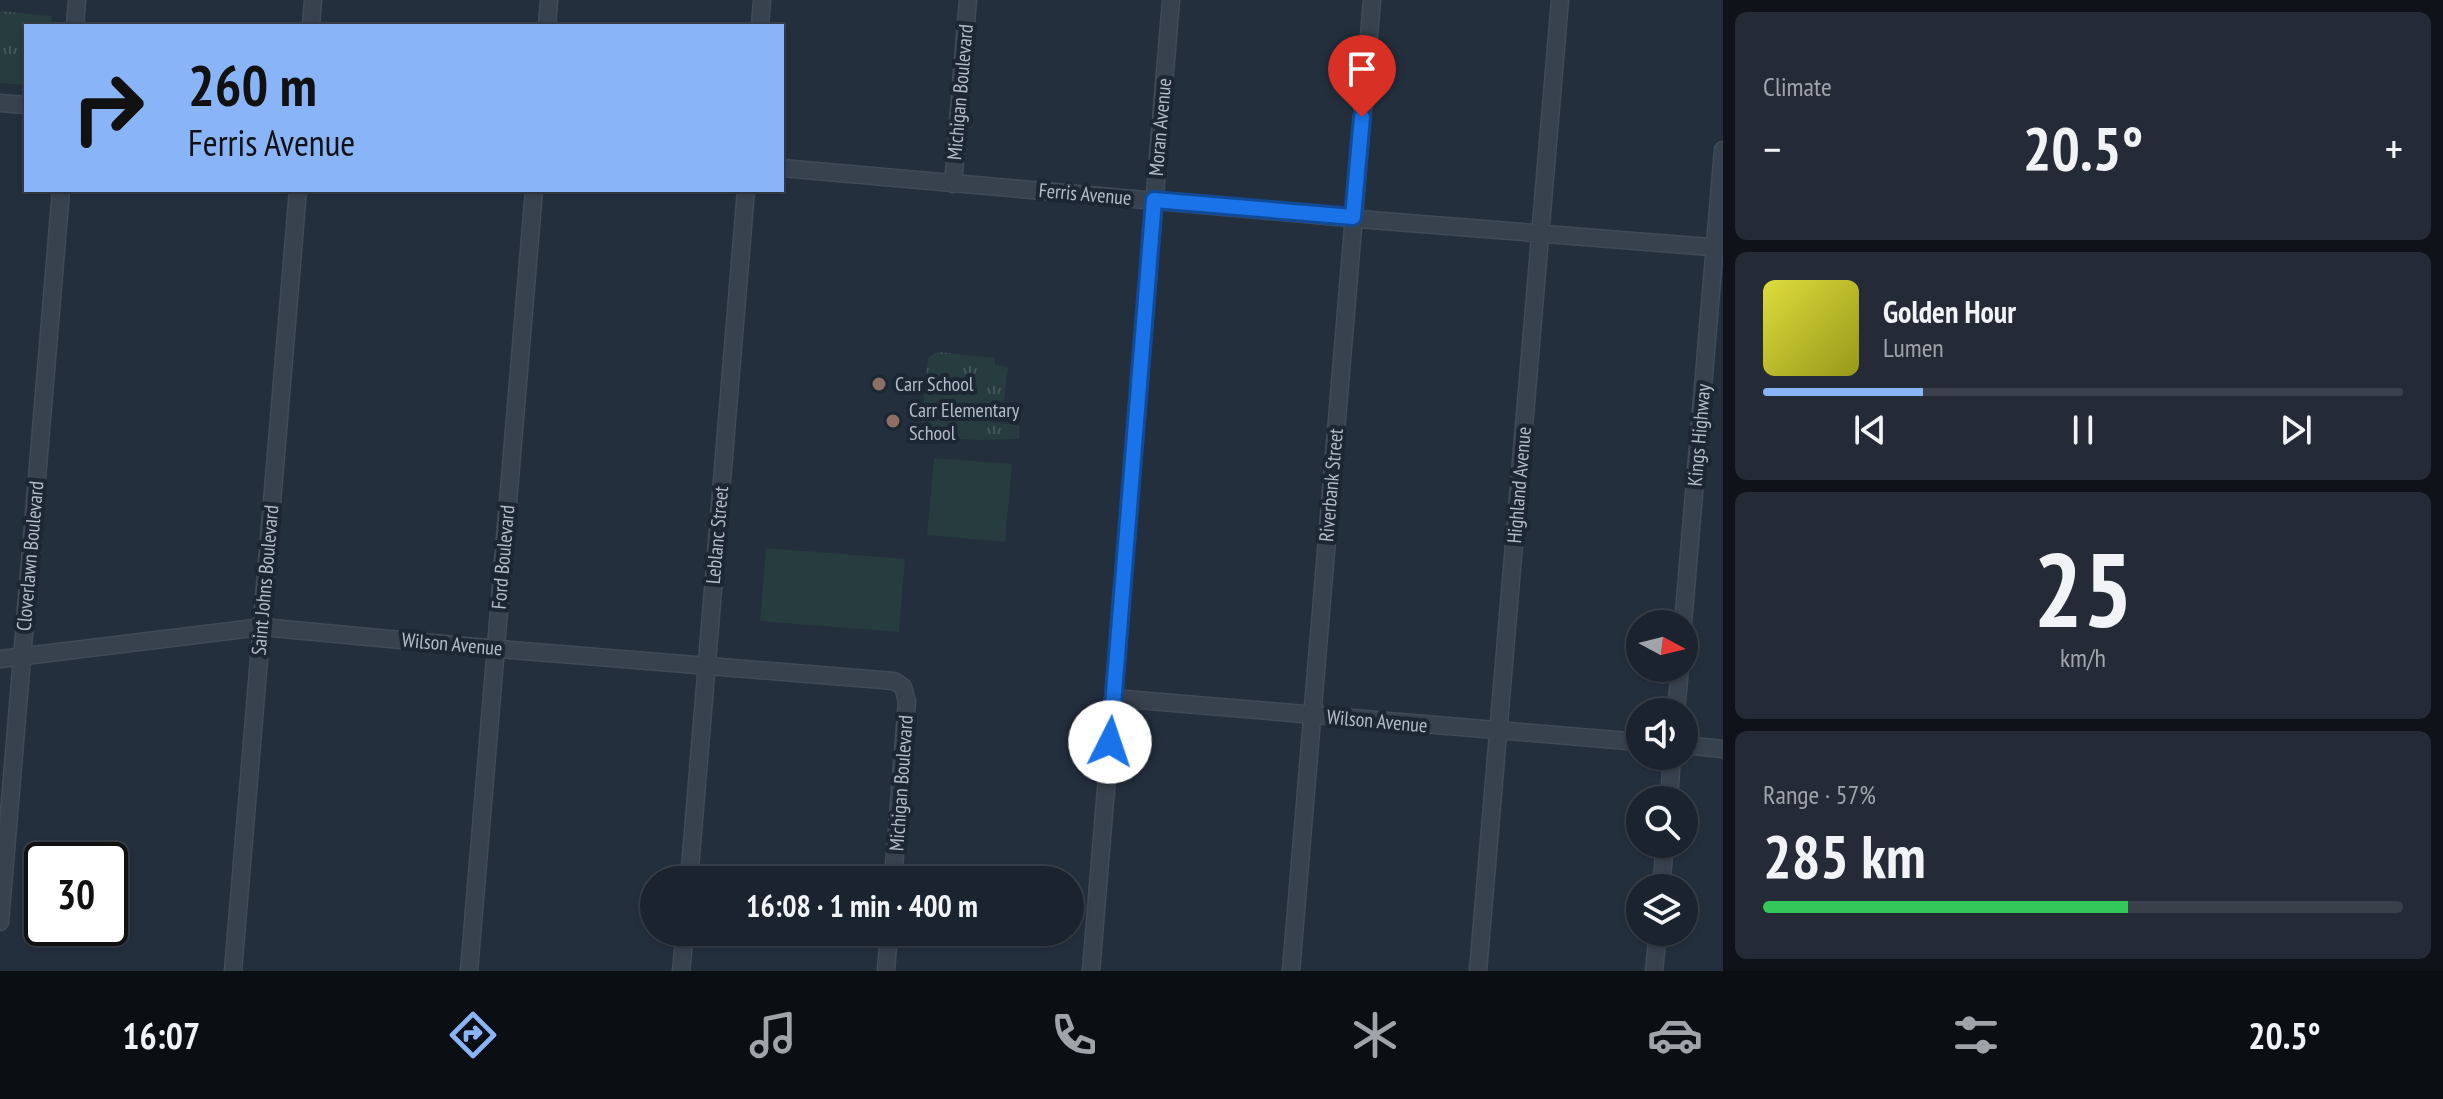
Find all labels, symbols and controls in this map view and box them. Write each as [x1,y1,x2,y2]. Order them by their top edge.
street label: Michigan Boulevard [941,23,979,161]
pin [1328,35,1396,117]
icon: arrive [1340,47,1384,91]
text: 260 m [188,49,317,121]
icon: right [56,56,160,160]
text: Climate [1763,70,1832,103]
street label: Moran Avenue [1143,77,1177,177]
text: 20.5° [2023,109,2143,187]
text: Ferris Avenue [188,119,355,166]
text: − [1763,120,1781,177]
text: + [2385,120,2403,177]
street label: Ferris Avenue [1038,177,1132,211]
text: Golden Hour [1883,292,2016,331]
text: Lumen [1883,331,1944,364]
place label: Carr School [895,371,974,397]
marker: Carr School [870,375,888,393]
street label: Kings Highway [1682,382,1716,487]
place label: Carr Elementary School [909,397,1020,446]
icon: previous [1848,408,1892,452]
icon: pause [2061,408,2105,452]
icon: next [2274,408,2318,452]
marker: Carr Elementary School [884,412,902,430]
street label: Highland Avenue [1501,426,1537,544]
street label: Riverbank Street [1313,427,1349,543]
street label: Cloverlawn Boulevard [10,480,50,632]
street label: Leblanc Street [700,484,734,585]
street label: Saint Johns Boulevard [245,504,285,656]
street label: Ford Boulevard [485,504,521,610]
text: 25 [2033,521,2133,656]
north arrow [1626,610,1698,682]
map controls [1626,610,1698,946]
street label: Wilson Avenue [401,627,503,661]
text: km/h [2060,641,2106,674]
button: sound [1626,698,1698,770]
position arrow [1068,700,1152,784]
street label: Wilson Avenue [1326,704,1428,738]
street label: Michigan Boulevard [883,714,919,852]
text: Range · 57% [1763,778,1876,811]
button: search [1626,786,1698,858]
text: 285 km [1763,817,1926,895]
speed limit sign: 30 [24,842,128,946]
button: layers [1626,874,1698,946]
text: 16:08 · 1 min · 400 m [746,886,978,925]
icon: directions [445,1007,501,1063]
icon: music [745,1007,801,1063]
icon: phone [1046,1007,1102,1063]
icon: climate [1347,1007,1403,1063]
icon: car [1647,1007,1703,1063]
icon: filters [1948,1007,2004,1063]
text: 16:07 [122,1012,200,1059]
text: 20.5° [2248,1012,2321,1059]

